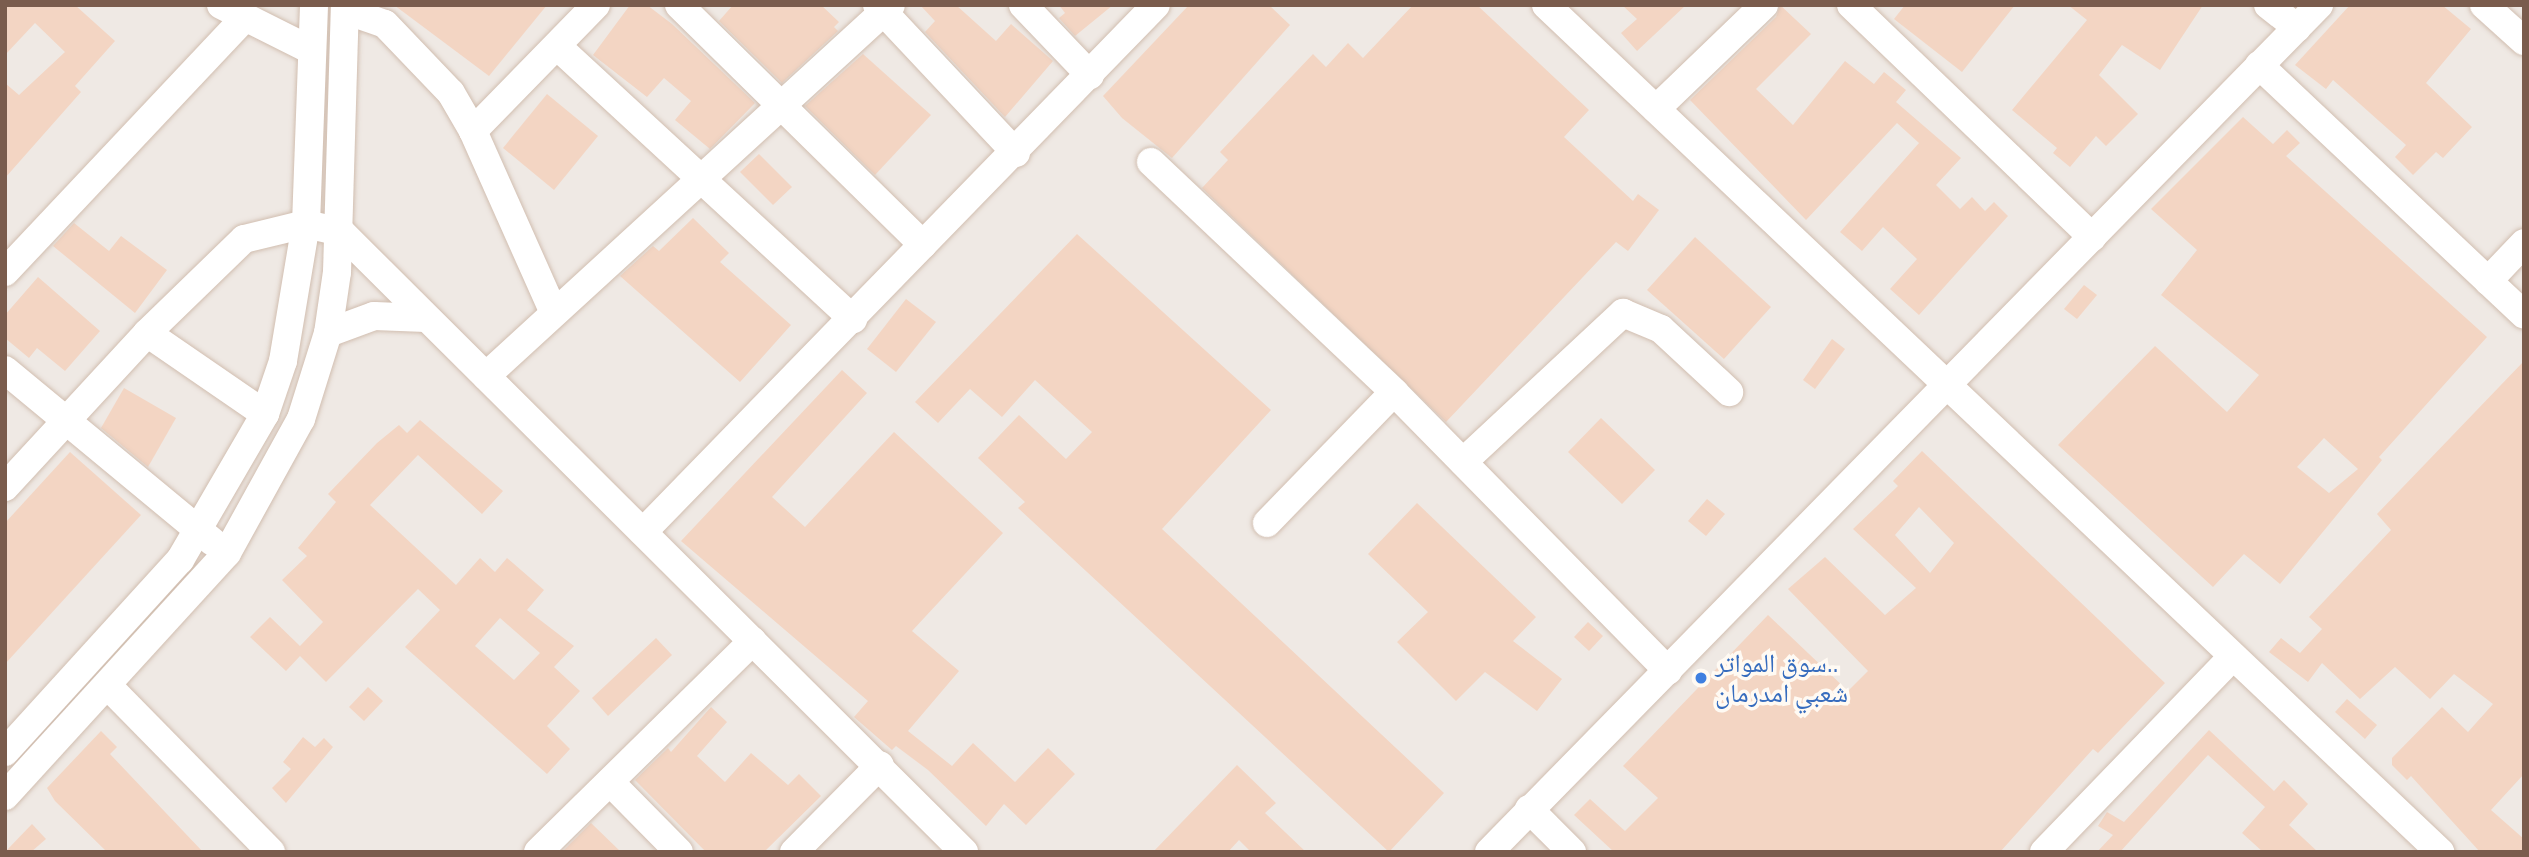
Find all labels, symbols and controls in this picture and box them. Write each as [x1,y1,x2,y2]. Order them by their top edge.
place label: سوق المواتر.. شعبي امدرمان [1715,647,1848,708]
marker: سوق المواتر.. شعبي امدرمان [1693,670,1709,686]

